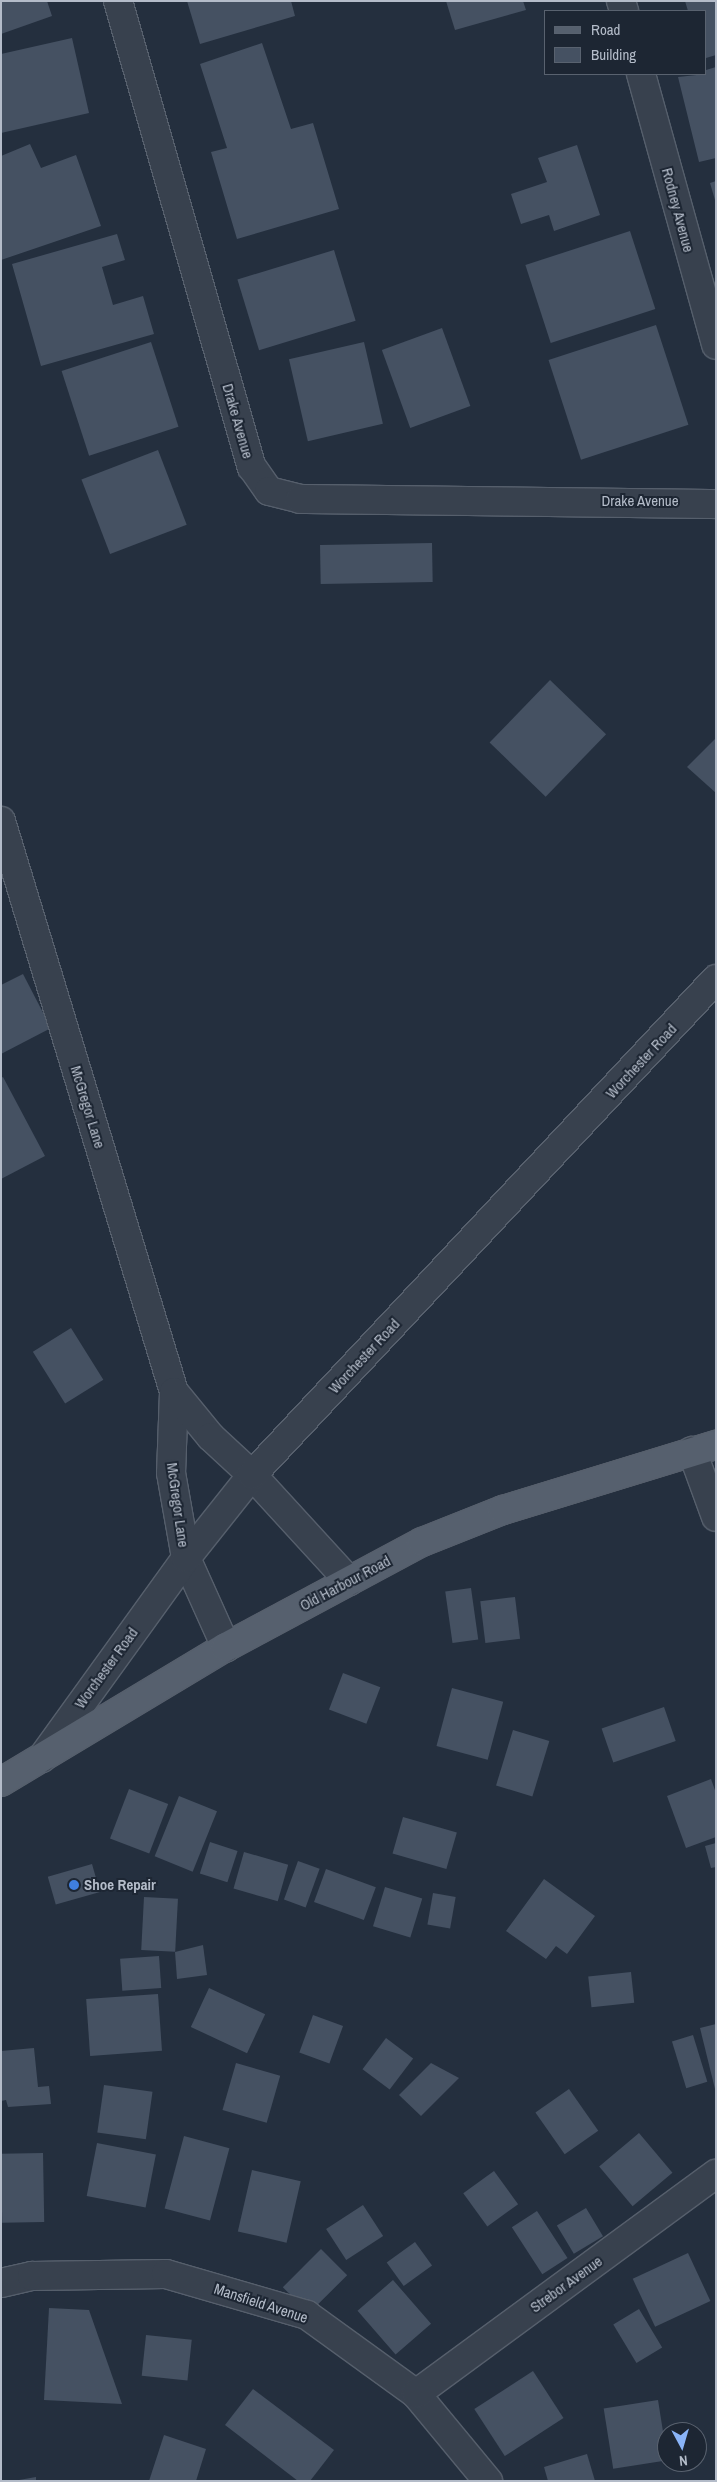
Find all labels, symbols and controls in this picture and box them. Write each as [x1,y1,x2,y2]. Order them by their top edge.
legend [544,10,707,75]
text: Road [591,19,620,40]
text: Building [591,44,636,65]
street label: Rodney Avenue [658,166,698,254]
street label: Drake Avenue [219,381,257,461]
street label: Drake Avenue [601,492,679,510]
street label: Worchester Road [602,1020,680,1102]
street label: McGregor Lane [67,1064,109,1150]
street label: Worchester Road [325,1315,403,1397]
street label: McGregor Lane [163,1461,193,1549]
street label: Old Harbour Road [297,1552,393,1614]
street label: Worchester Road [71,1624,141,1712]
place label: Shoe Repair [84,1876,156,1894]
marker: Shoe Repair [68,1879,80,1891]
street label: Strebor Avenue [526,2252,606,2316]
street label: Mansfield Avenue [211,2279,311,2327]
north arrow [657,2422,707,2472]
text: N [678,2452,689,2470]

